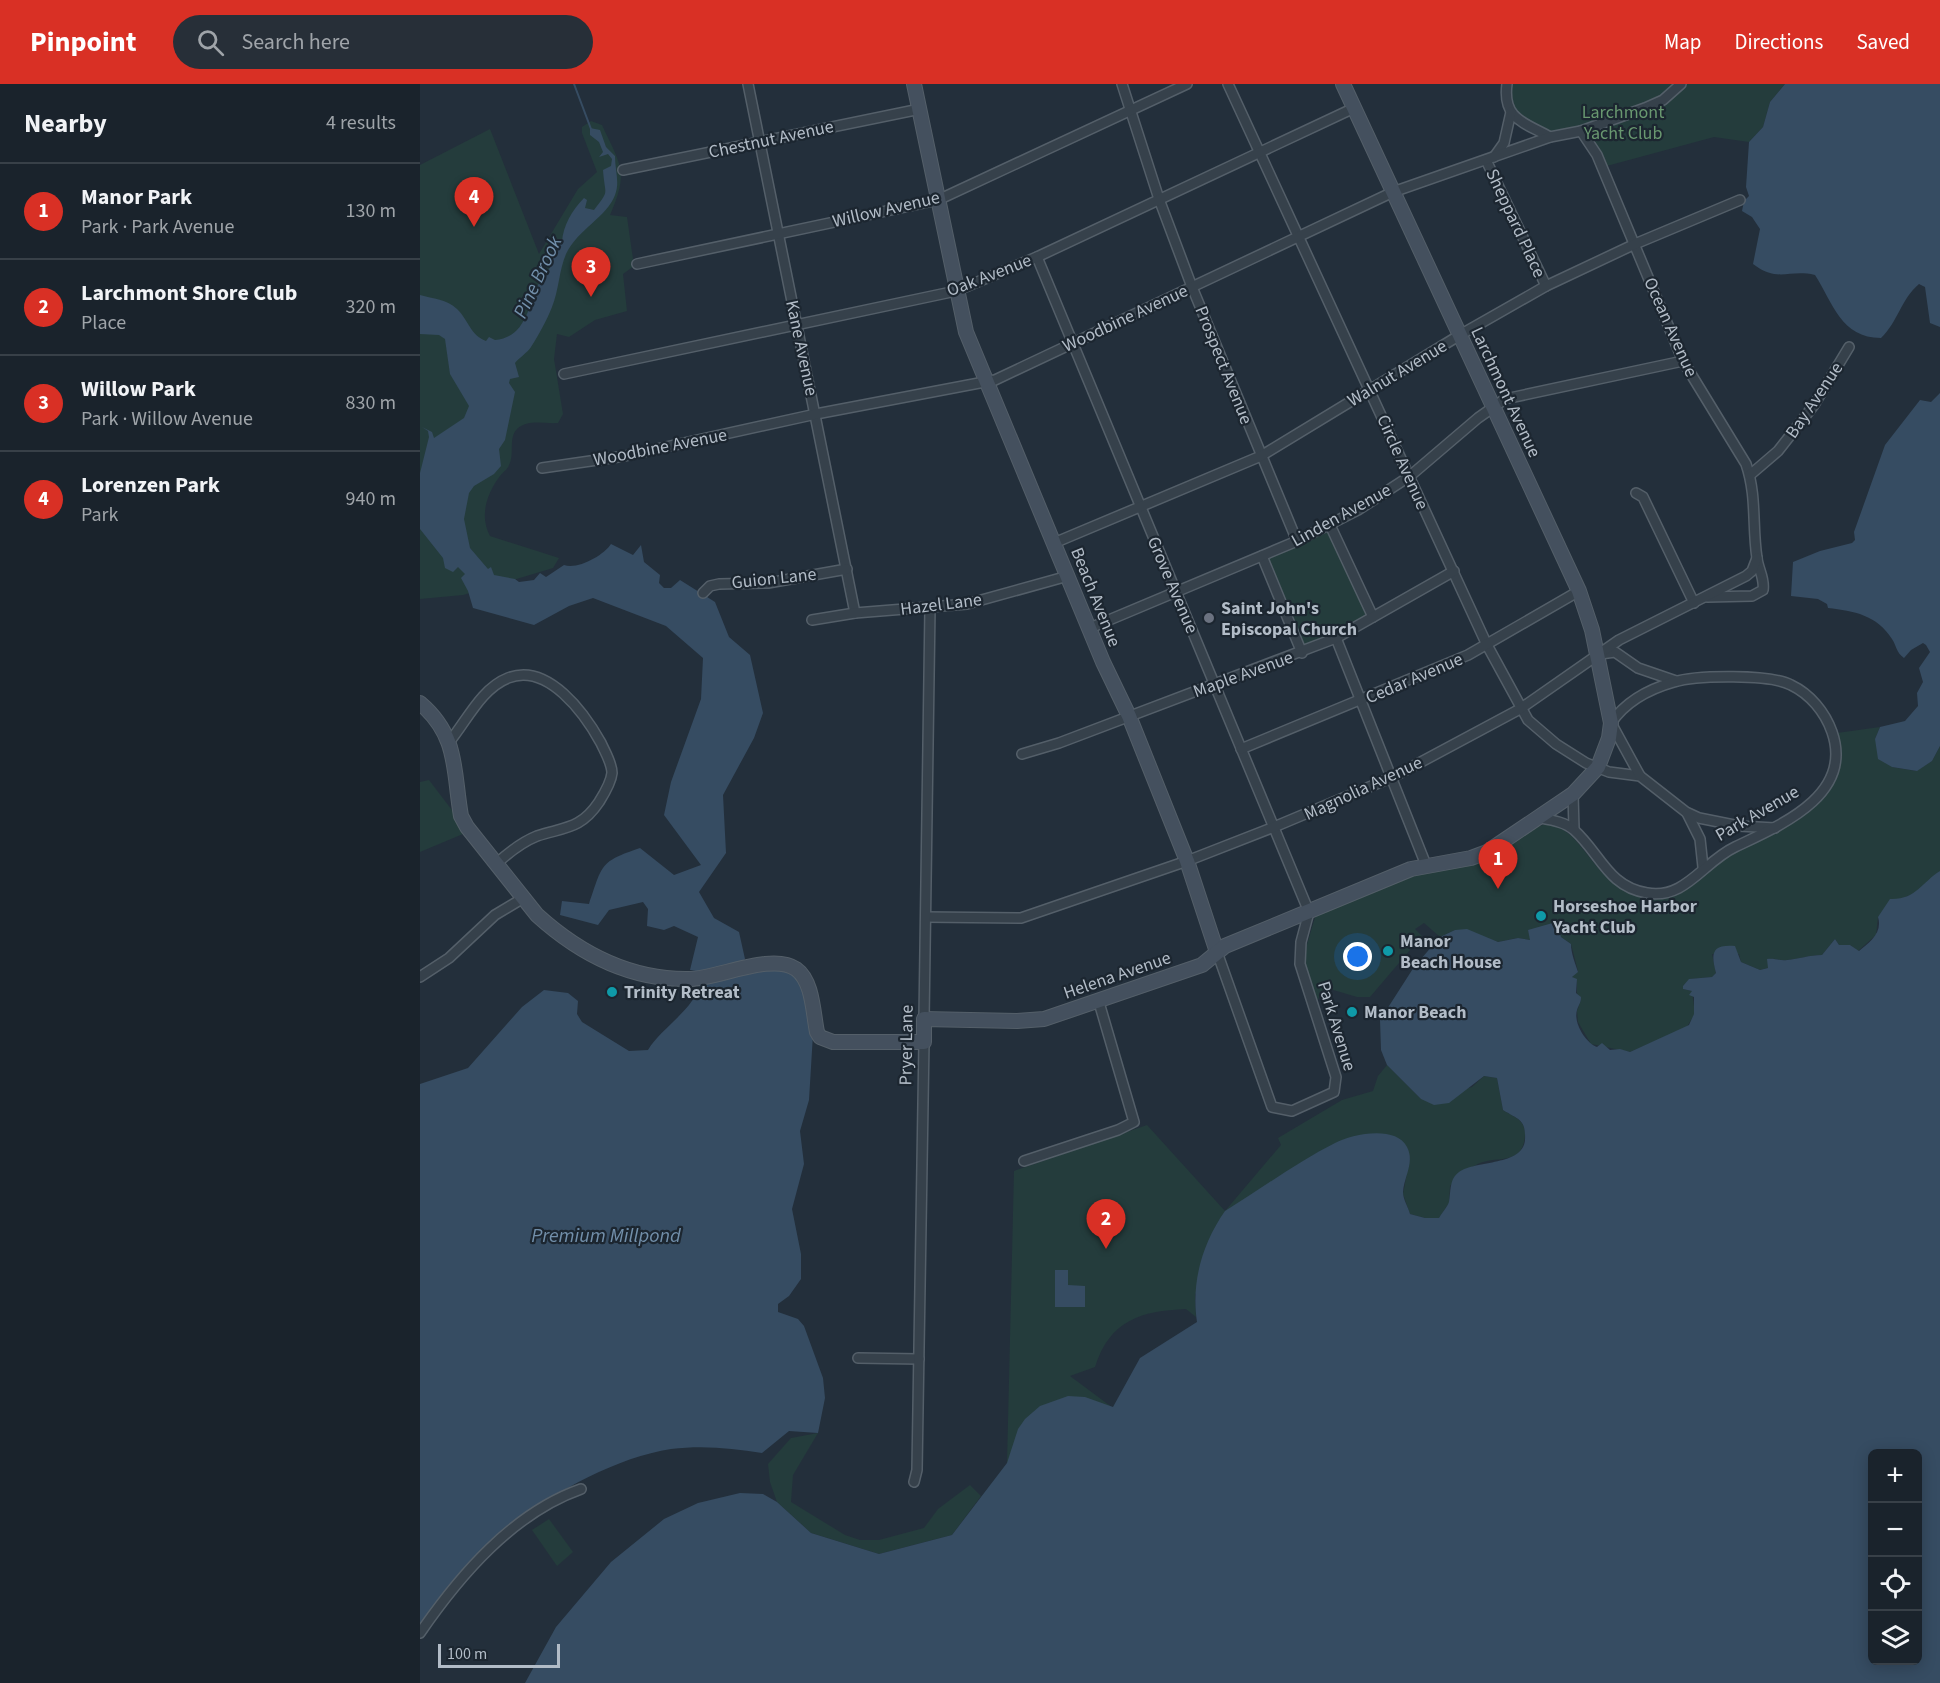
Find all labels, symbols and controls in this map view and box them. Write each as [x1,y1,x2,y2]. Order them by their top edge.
search box [173,15,593,69]
text: Pinpoint [30,22,137,62]
icon: search [194,26,227,59]
text: Search here [242,26,350,58]
text: Map [1664,27,1702,57]
text: Directions [1735,27,1823,57]
text: Saved [1856,27,1910,57]
park label: Larchmont Yacht Club [1582,100,1664,146]
text: Nearby [24,105,107,142]
text: 4 results [326,109,396,137]
street label: Chestnut Avenue [706,114,836,165]
street label: Sheppard Place [1479,165,1552,282]
pin: 4 [454,178,494,227]
text: Manor Park [81,181,192,213]
street label: Willow Avenue [830,185,942,234]
text: 1 [38,197,49,225]
text: 130 m [346,197,396,225]
text: Park · Park Avenue [81,213,234,241]
water label: Pine Brook [507,231,569,323]
pin: 3 [572,248,610,297]
street label: Oak Avenue [943,248,1035,303]
street label: Ocean Avenue [1637,273,1704,381]
text: Larchmont Shore Club [81,277,297,309]
street label: Woodbine Avenue [1058,278,1192,358]
text: 2 [38,293,49,321]
text: 320 m [346,293,396,321]
street label: Kane Avenue [779,298,824,398]
street label: Prospect Avenue [1188,302,1259,428]
text: Place [81,309,126,337]
street label: Larchmont Avenue [1464,323,1547,462]
street label: Walnut Avenue [1343,334,1452,413]
street label: Bay Avenue [1780,357,1849,443]
text: Willow Park [81,373,196,405]
text: 3 [38,389,49,417]
text: 830 m [346,389,396,417]
text: Park · Willow Avenue [81,405,253,433]
street label: Circle Avenue [1370,411,1435,514]
street label: Woodbine Avenue [591,422,729,473]
text: Lorenzen Park [81,469,220,501]
street label: Linden Avenue [1287,478,1396,553]
text: 4 [38,485,49,513]
text: 940 m [346,485,396,513]
text: Park [81,501,118,529]
street label: Grove Avenue [1141,533,1204,638]
street label: Beach Avenue [1064,544,1127,651]
street label: Guion Lane [730,562,818,595]
street label: Hazel Lane [899,587,983,622]
place label: Saint John's Episcopal Church [1221,596,1357,642]
marker: Saint John's Episcopal Church [1202,611,1216,625]
street label: Maple Avenue [1190,645,1297,704]
street label: Cedar Avenue [1362,647,1467,710]
street label: Magnolia Avenue [1300,750,1427,827]
street label: Park Avenue [1711,779,1804,847]
pin: 1 [1478,840,1518,889]
place label: Horseshoe Harbor Yacht Club [1552,894,1698,940]
marker: Horseshoe Harbor Yacht Club [1534,909,1548,923]
place label: Manor Beach House [1400,929,1501,975]
your location [1343,942,1372,971]
marker: Manor Beach House [1381,944,1395,958]
street label: Helena Avenue [1060,945,1174,1006]
street label: Park Avenue [1311,978,1362,1074]
place label: Trinity Retreat [624,980,740,1005]
marker: Trinity Retreat [605,985,619,999]
place label: Manor Beach [1364,1000,1466,1025]
street label: Pryer Lane [893,1004,920,1086]
marker: Manor Beach [1345,1005,1359,1019]
pin: 2 [1086,1200,1126,1249]
water label: Premium Millpond [531,1222,682,1250]
map controls [1868,1449,1922,1665]
button: + [1868,1449,1922,1503]
button: − [1868,1503,1922,1557]
button: locate [1868,1557,1922,1611]
button: layers [1868,1611,1922,1665]
scale bar [438,1641,560,1668]
text: 100 m [447,1643,487,1665]

